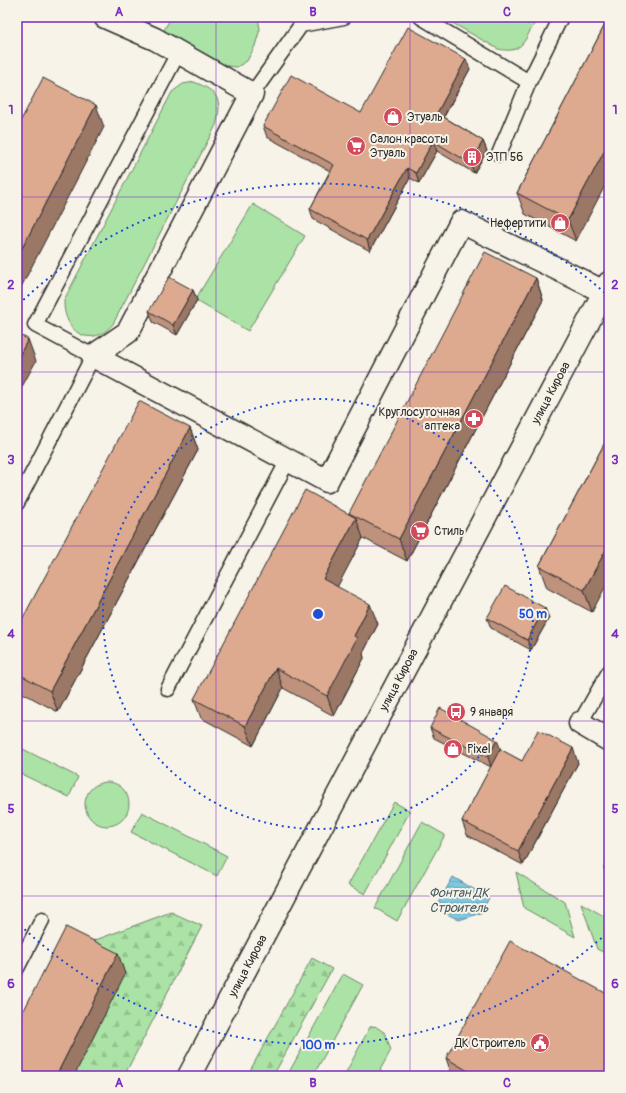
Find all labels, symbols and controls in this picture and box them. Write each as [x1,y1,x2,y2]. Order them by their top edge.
text: A [115,4,124,20]
text: B [309,4,317,20]
text: C [503,4,511,20]
text: 1 [8,102,14,118]
text: 1 [612,102,618,118]
shop icon: Этуаль [382,106,404,128]
place label: Этуаль [407,110,443,125]
place label: Салон красоты Этуаль [370,132,448,161]
supermarket icon: Салон красоты Этуаль [345,135,367,157]
building icon: ЭТП 56 [461,146,483,168]
place label: ЭТП 56 [486,150,523,165]
shop icon: Нефертити [549,212,571,234]
place label: Нефертити [490,216,547,231]
text: 2 [7,277,15,293]
text: 2 [611,277,619,293]
street label: улица Кирова [528,359,574,428]
place label: Круглосуточная аптека [379,405,460,434]
pharmacy icon: Круглосуточная аптека [463,408,485,430]
text: 3 [7,452,15,468]
text: 3 [611,452,619,468]
supermarket icon: Стиль [409,520,431,542]
place label: Стиль [434,524,465,539]
centre of rings [311,607,325,621]
text: 50 m [519,607,547,622]
text: 4 [7,626,15,642]
text: 4 [611,626,619,642]
street label: улица Кирова [376,646,422,715]
bus stop icon: 9 января [445,701,467,723]
place label: 9 января [470,705,514,720]
shop icon: Pixel [442,738,464,760]
place label: Pixel [467,742,491,757]
text: 5 [7,801,15,817]
text: 5 [611,801,619,817]
water label: Фонтан ДК Строитель [429,885,490,916]
street label: улица Кирова [225,932,271,1001]
text: 6 [7,976,15,992]
text: 6 [611,976,619,992]
public building icon: ДК Строитель [529,1032,551,1054]
place label: ДК Строитель [454,1036,526,1051]
text: 100 m [301,1038,336,1053]
text: A [115,1075,124,1091]
text: B [309,1075,317,1091]
text: C [503,1075,511,1091]

